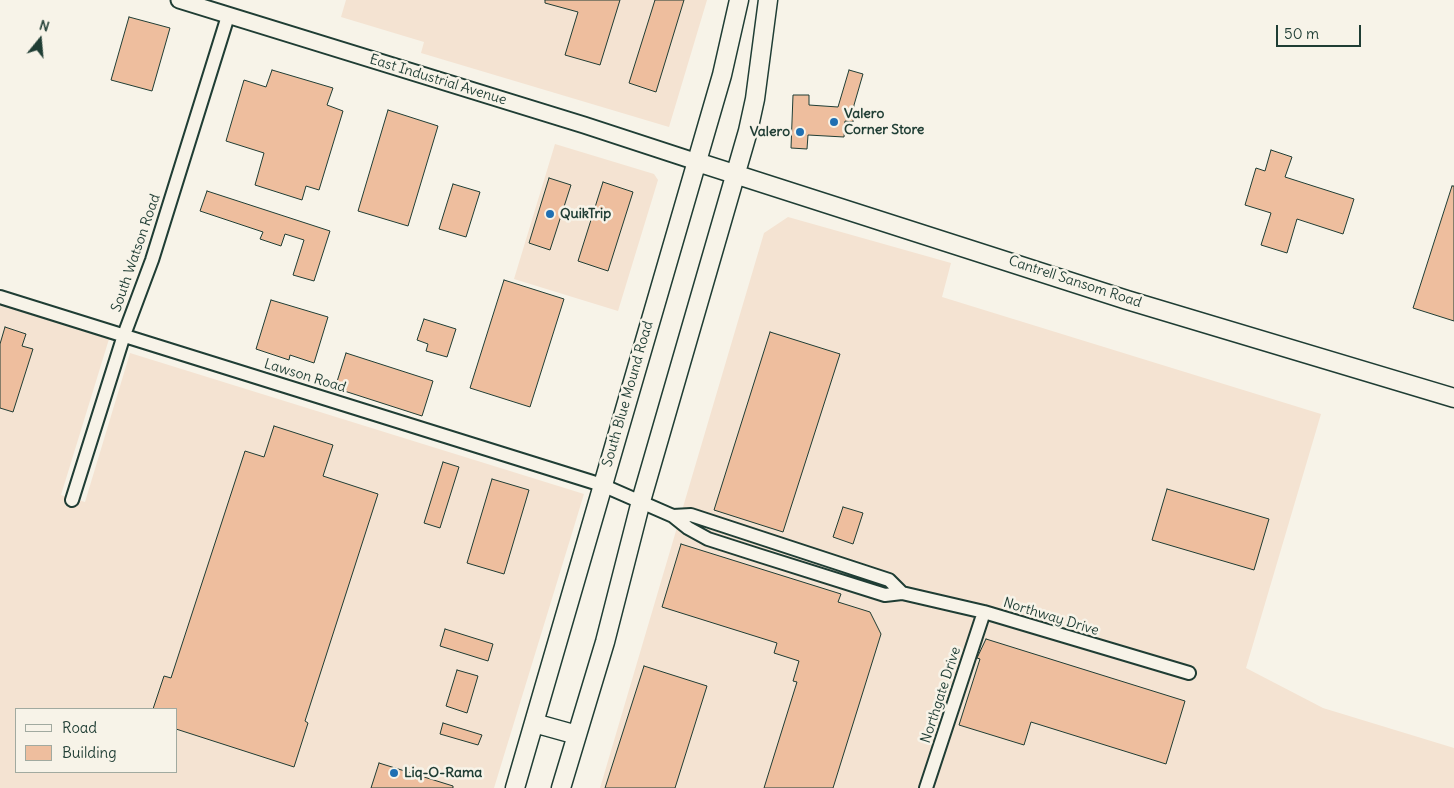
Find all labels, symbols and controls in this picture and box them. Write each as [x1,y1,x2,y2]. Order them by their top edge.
north arrow [15,15,65,65]
scale bar [1279,15,1364,47]
text: N [37,16,52,36]
text: 50 m [1284,24,1319,43]
street label: East Industrial Avenue [368,51,508,109]
place label: Valero Corner Store [844,106,924,138]
marker: Valero Corner Store [828,116,840,128]
place label: Valero [750,124,790,140]
marker: Valero [794,126,806,138]
street label: South Watson Road [108,192,164,314]
place label: QuikTrip [560,206,611,222]
marker: QuikTrip [544,208,556,220]
street label: Cantrell Sansom Road [1006,253,1144,311]
street label: South Blue Mound Road [599,319,657,469]
street label: Lawson Road [262,356,348,396]
street label: Northway Drive [1001,594,1101,640]
street label: Northgate Drive [918,645,964,745]
legend [15,708,178,773]
text: Road [62,718,97,737]
text: Building [62,743,117,762]
place label: Liq-O-Rama [404,765,482,781]
marker: Liq-O-Rama [388,767,400,779]

